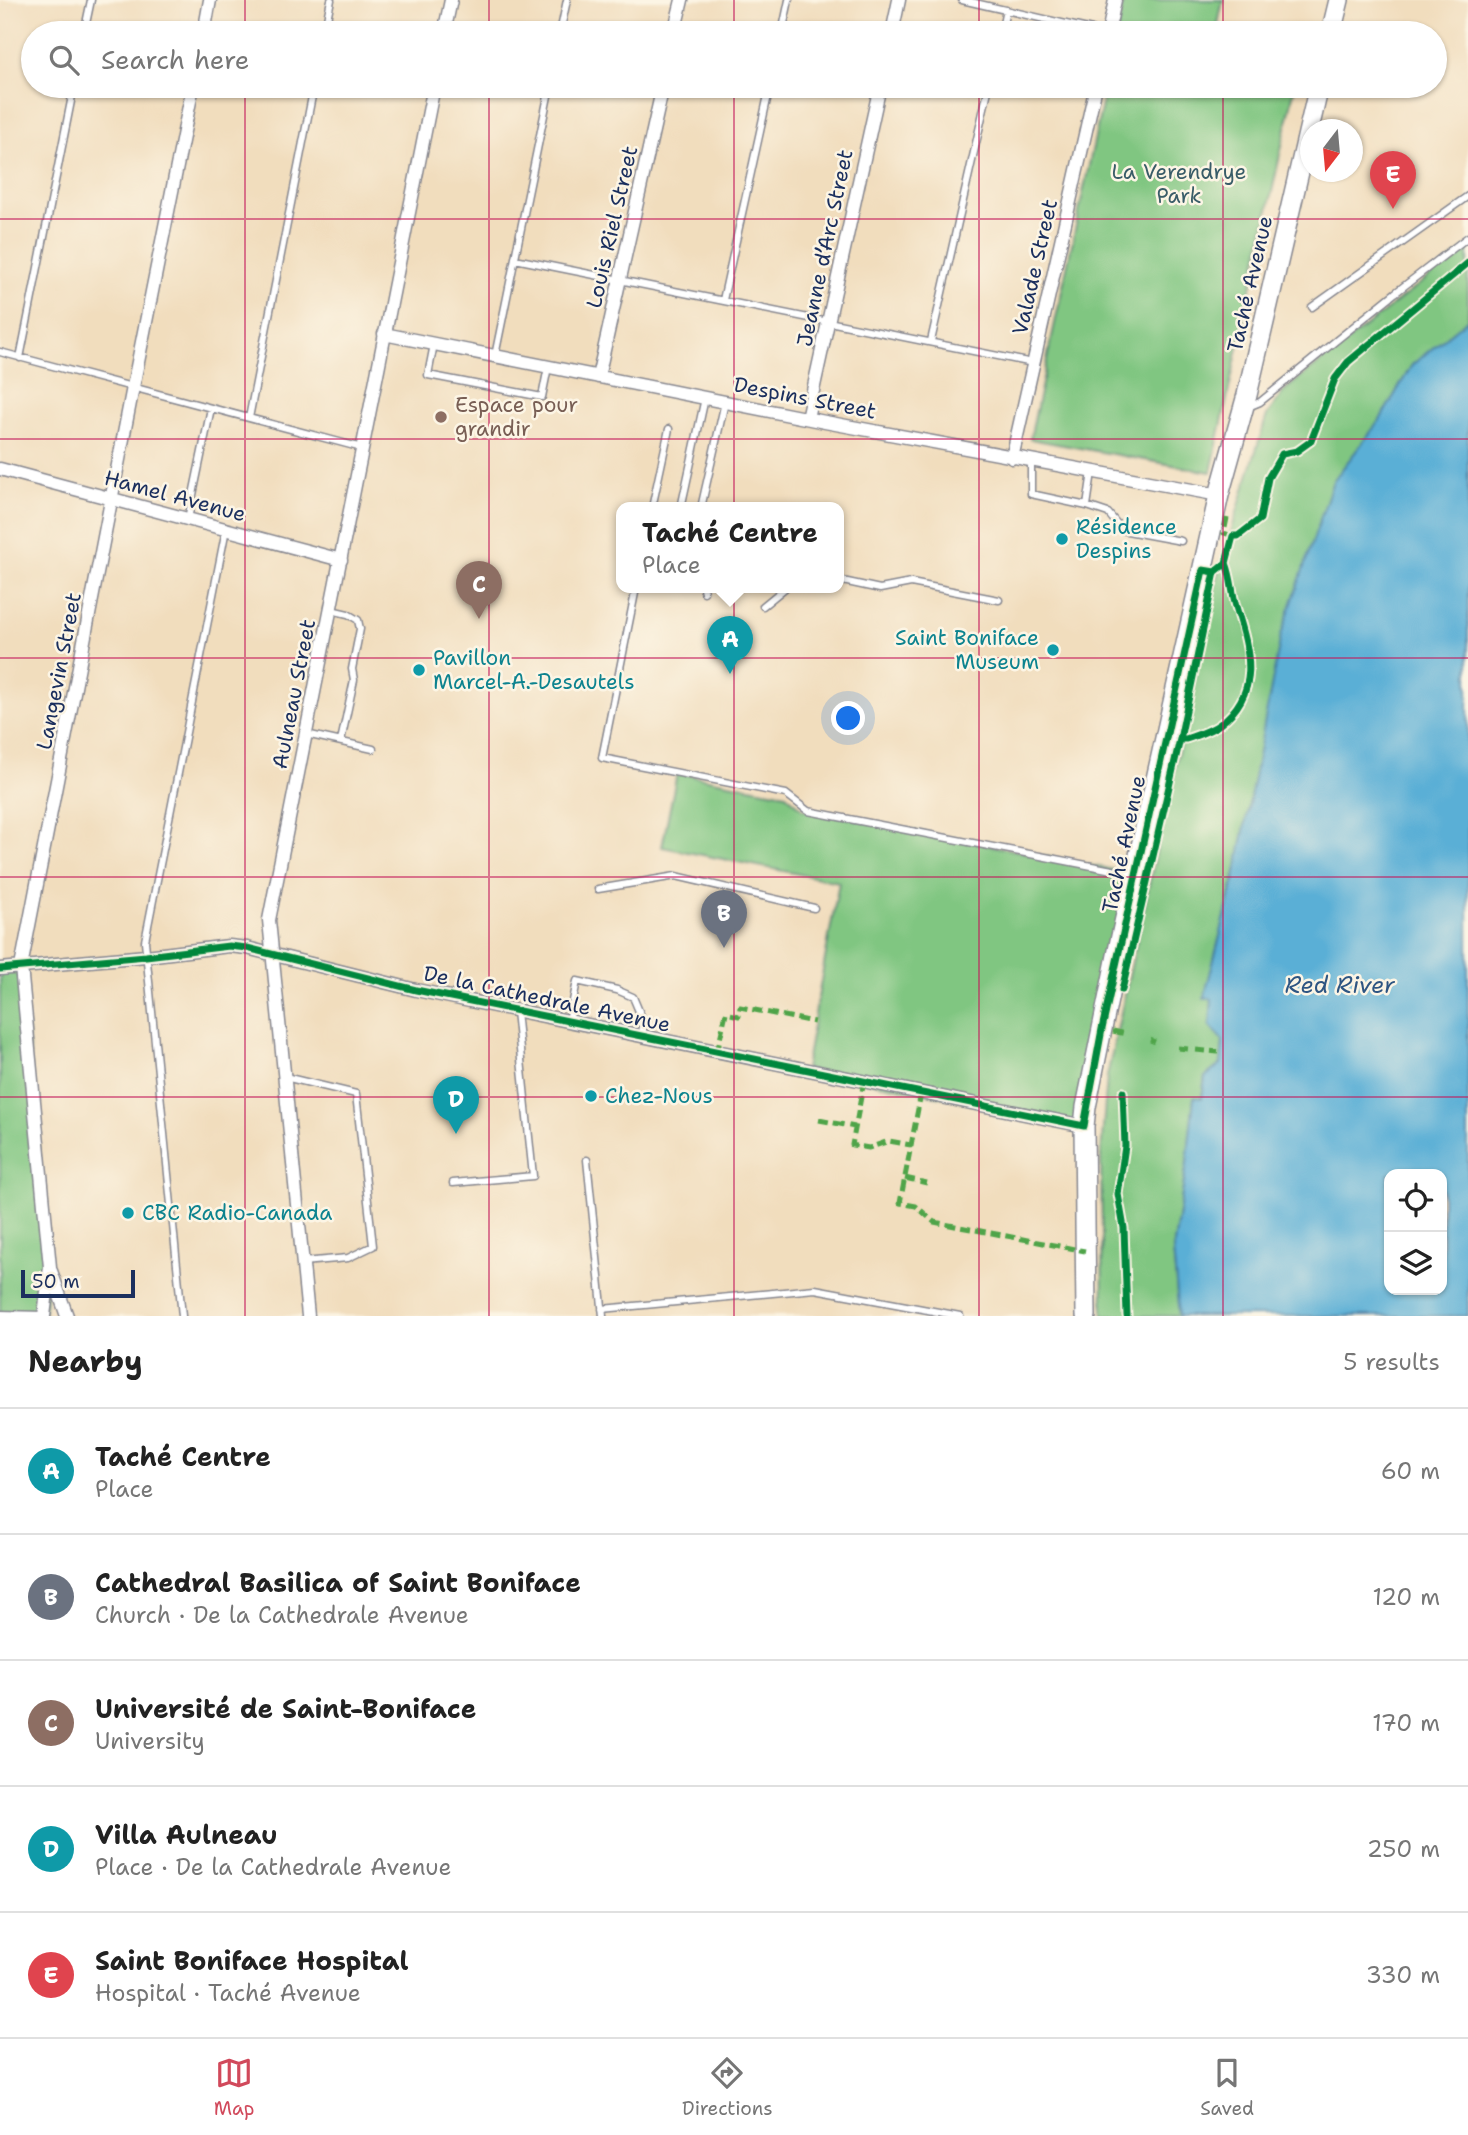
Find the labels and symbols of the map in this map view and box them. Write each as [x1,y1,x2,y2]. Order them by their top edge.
north arrow [1300,119,1363,182]
street label: Louis Riel Street [580,143,644,311]
street label: Jeanne d’Arc Street [790,147,860,349]
pin: E [1370,151,1416,209]
park label: La Verendrye Park [1112,158,1246,210]
street label: Valade Street [1006,196,1064,338]
street label: Taché Avenue [1221,213,1279,355]
street label: Despins Street [731,370,879,426]
place label: Espace pour grandir [455,391,578,443]
marker: Espace pour grandir [433,409,449,425]
street label: Hamel Avenue [101,464,249,528]
place label: Résidence Despins [1076,513,1177,565]
marker: Résidence Despins [1054,531,1070,547]
pin: C [456,561,502,619]
street label: Langevin Street [30,590,88,752]
pin: A [707,616,753,674]
street label: Aulneau Street [266,617,322,771]
place label: Saint Boniface Museum [895,624,1039,676]
marker: Saint Boniface Museum [1045,642,1061,658]
place label: Pavillon Marcel-A.-Desautels [433,644,635,696]
marker: Pavillon Marcel-A.-Desautels [411,662,427,678]
your location [831,701,865,735]
street label: Taché Avenue [1096,773,1152,915]
pin: B [701,890,747,948]
street label: De la Cathedrale Avenue [421,959,673,1039]
water label: Red River [1285,970,1396,1000]
pin: D [433,1076,479,1134]
place label: Chez-Nous [605,1082,713,1110]
marker: Chez-Nous [583,1088,599,1104]
place label: CBC Radio-Canada [142,1199,332,1227]
marker: CBC Radio-Canada [120,1205,136,1221]
scale bar [21,1267,135,1299]

